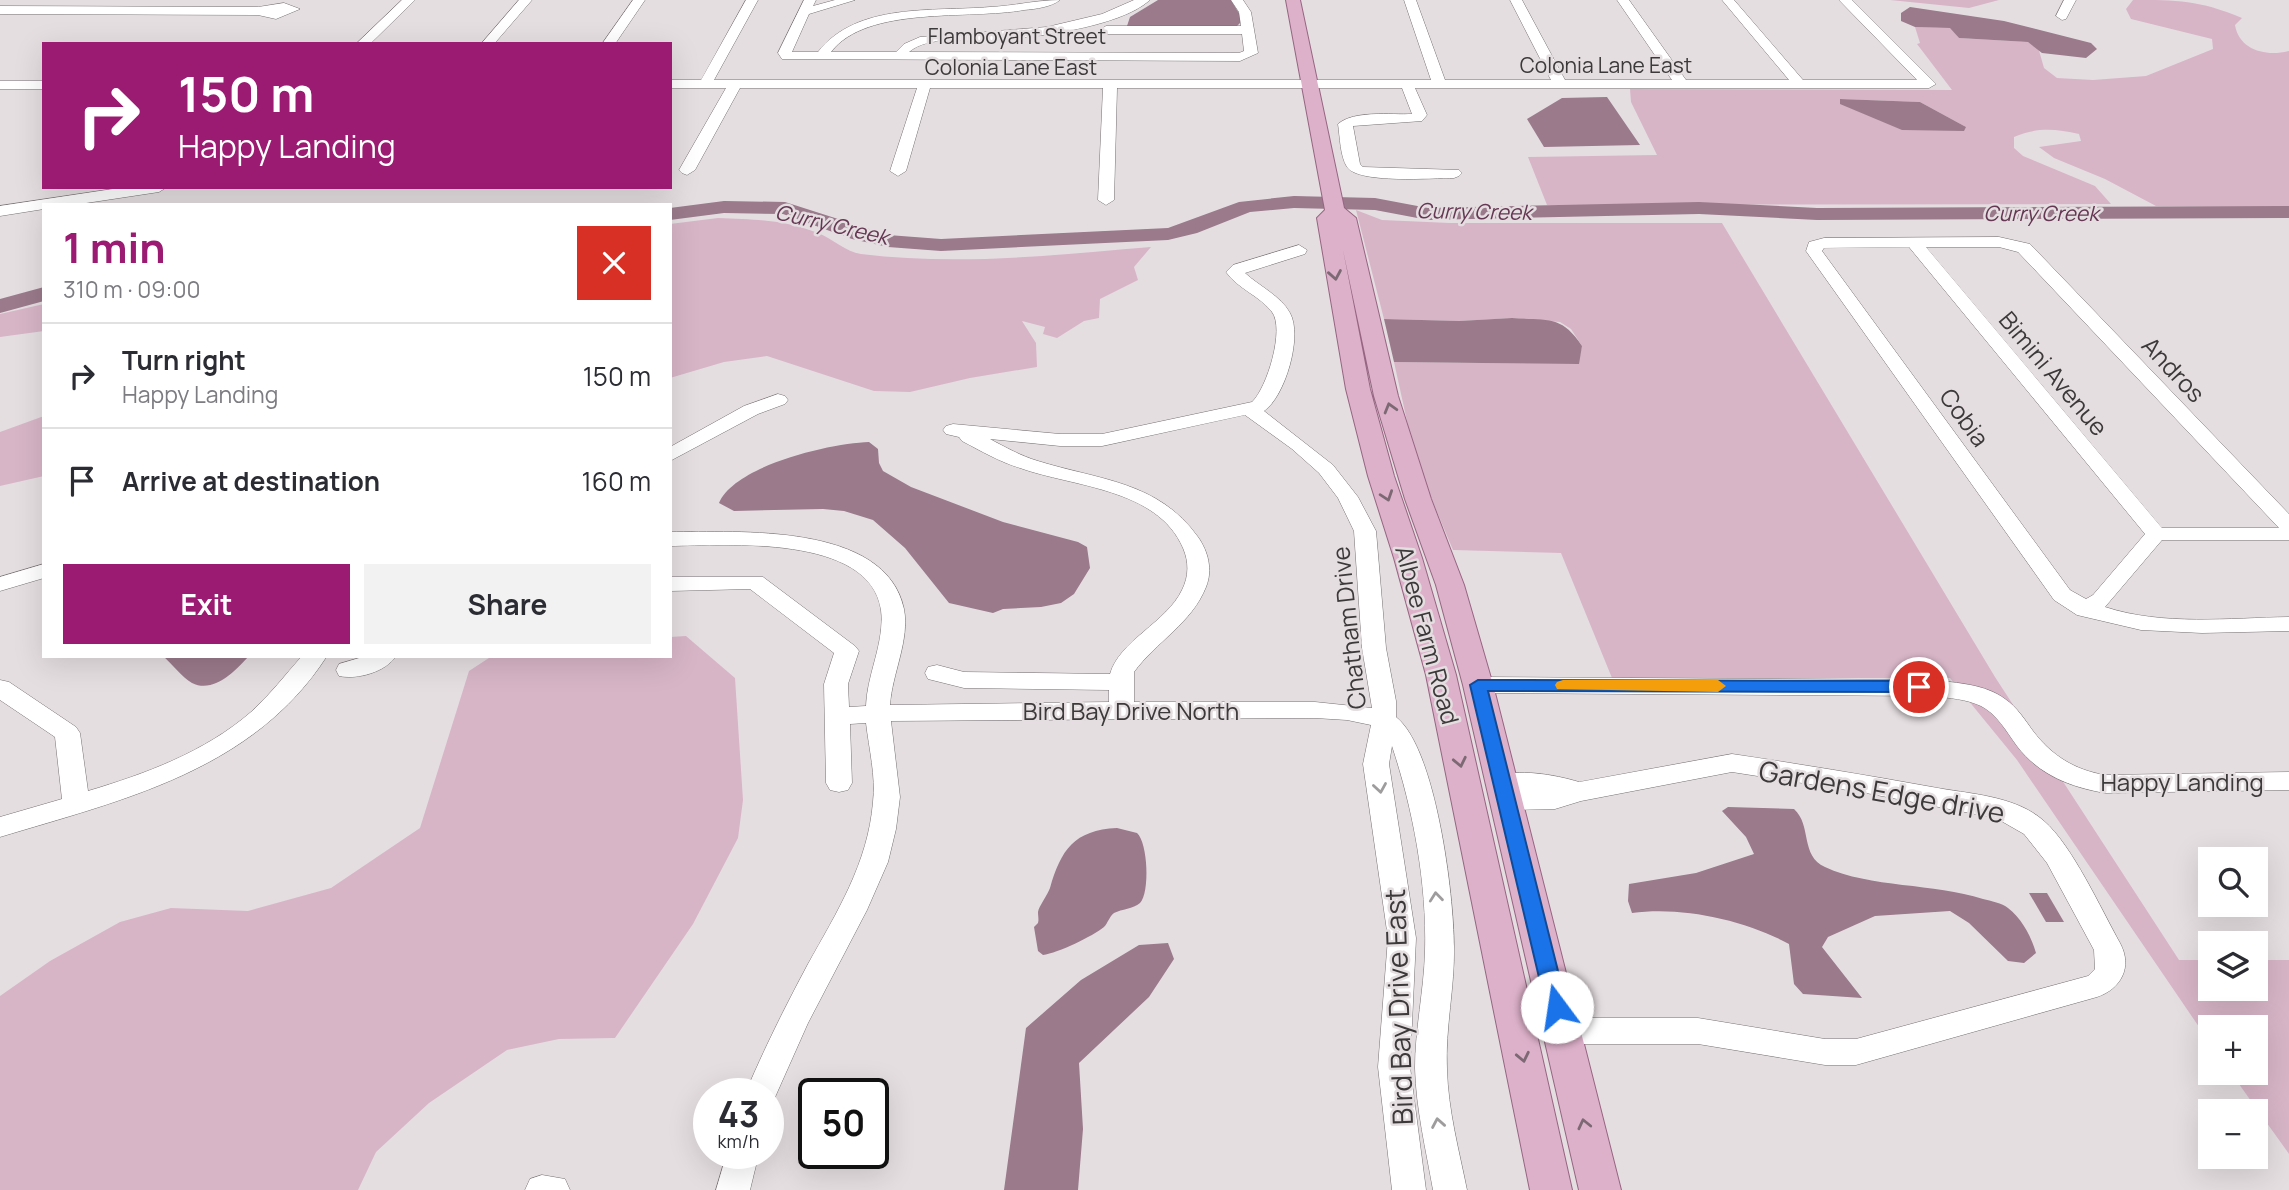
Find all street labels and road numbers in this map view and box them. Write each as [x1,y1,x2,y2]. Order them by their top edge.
street label: Flamboyant Street [928,22,1106,50]
street label: Colonia Lane East [1520,51,1692,79]
street label: Colonia Lane East [925,53,1097,81]
street label: Bimini Avenue [1992,304,2116,442]
street label: Andros [2135,329,2213,409]
street label: Cobia [1933,381,1997,453]
street label: Albee Farm Road [1388,542,1468,728]
street label: Chatham Drive [1323,545,1373,711]
street label: Bird Bay Drive North [1023,694,1239,727]
street label: Gardens Edge drive [1756,751,2008,831]
street label: Happy Landing [2100,765,2264,798]
street label: Bird Bay Drive East [1375,888,1421,1126]

